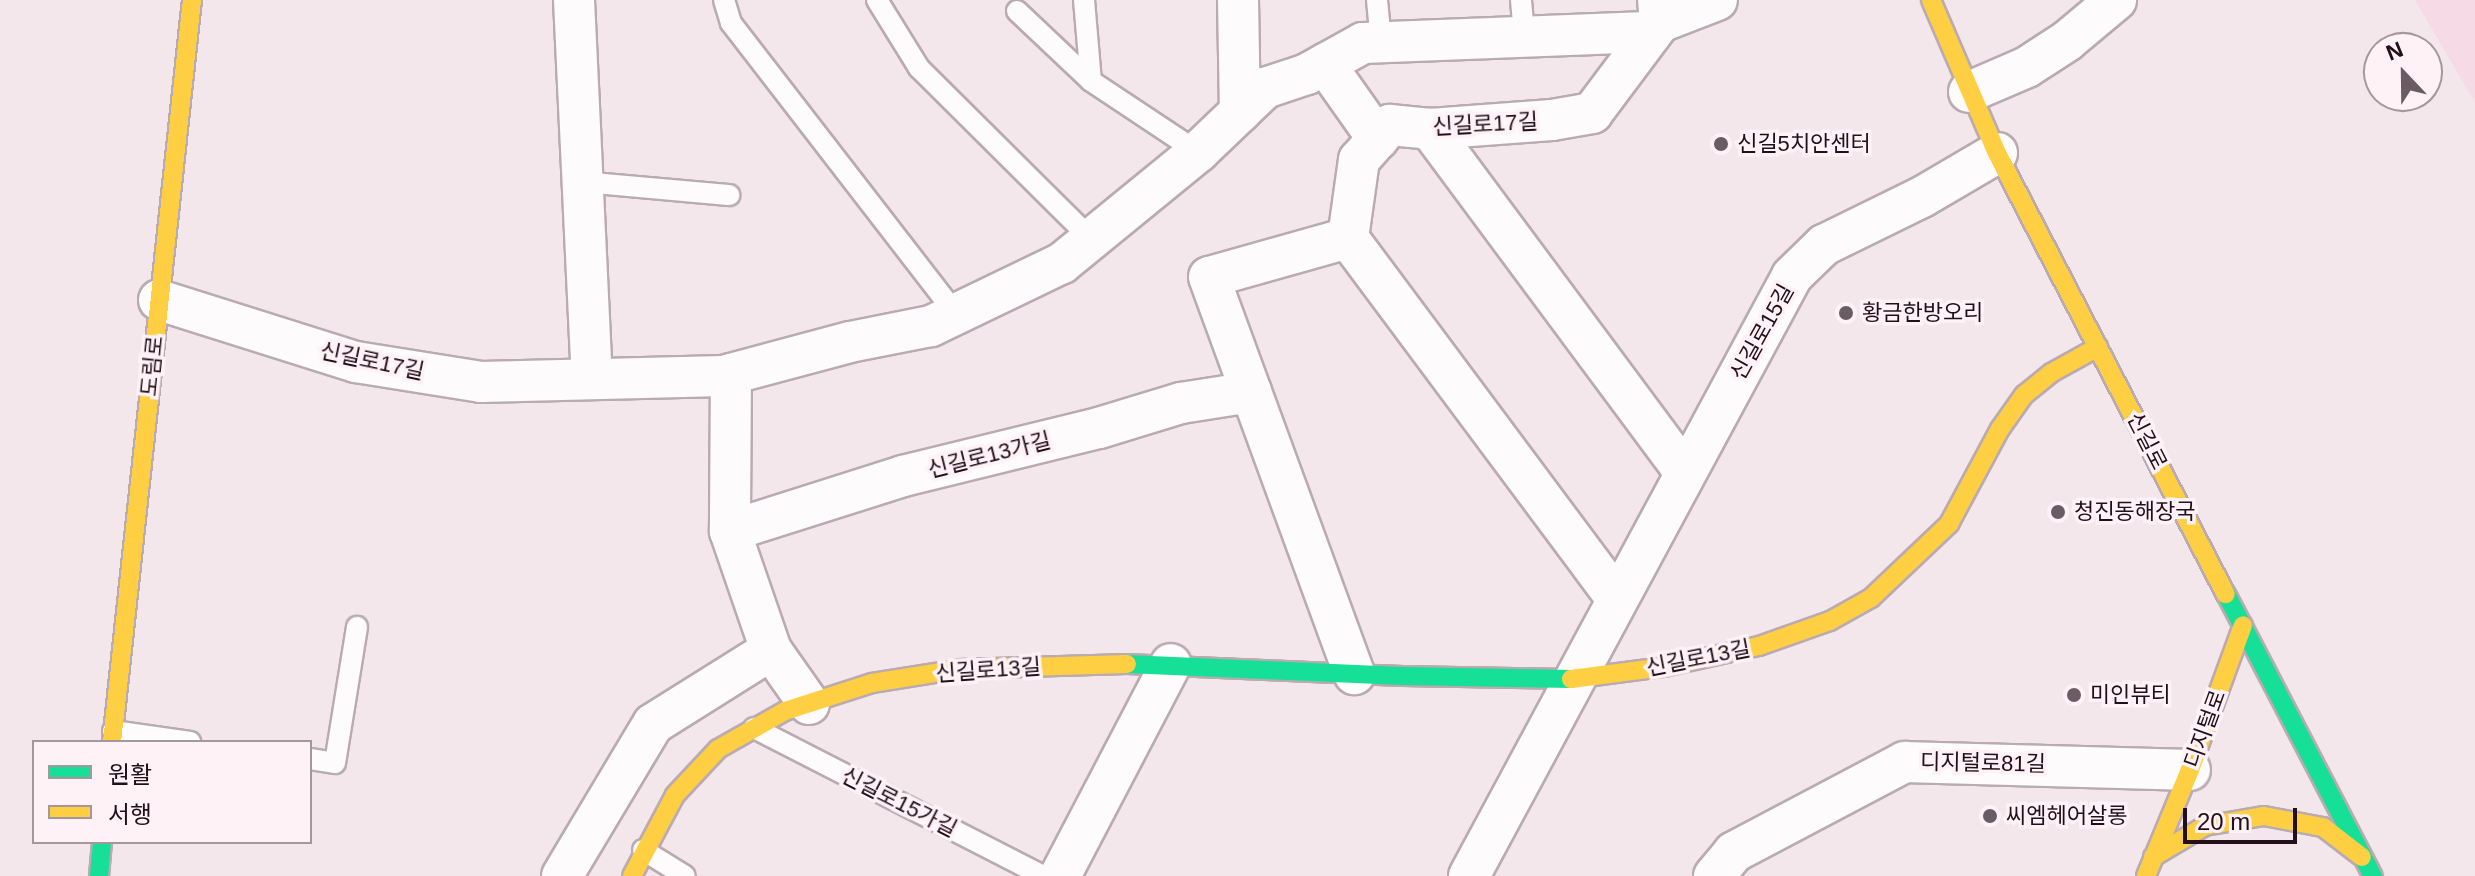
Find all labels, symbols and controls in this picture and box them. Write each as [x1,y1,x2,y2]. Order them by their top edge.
north arrow [2363,32,2443,112]
text: N [2383,37,2407,66]
street label: 신길로17길 [1432,108,1538,140]
place label: 신길5치안센터 [1737,131,1871,157]
marker: 신길5치안센터 [1712,135,1730,153]
street label: 신길로15길 [1725,279,1799,385]
place label: 황금한방오리 [1862,300,1983,326]
marker: 황금한방오리 [1837,304,1855,322]
street label: 도림로 [136,334,168,398]
street label: 신길로17길 [318,337,426,385]
street label: 신길로 [2121,408,2173,474]
street label: 신길로13가길 [925,427,1053,483]
place label: 청진동해장국 [2074,499,2195,525]
marker: 청진동해장국 [2049,503,2067,521]
street label: 신길로13길 [1644,635,1752,681]
street label: 신길로13길 [934,653,1042,687]
place label: 미인뷰티 [2090,682,2171,708]
marker: 미인뷰티 [2065,686,2083,704]
street label: 디지털로 [2179,686,2231,772]
legend [32,740,312,844]
street label: 디지털로81길 [1920,749,2046,777]
text: 원활 [108,761,152,788]
street label: 신길로15가길 [837,762,961,842]
scale bar [2187,792,2301,842]
text: 서행 [108,801,152,828]
place label: 씨엠헤어살롱 [2006,803,2127,829]
marker: 씨엠헤어살롱 [1981,807,1999,825]
text: 20 m [2197,808,2250,835]

